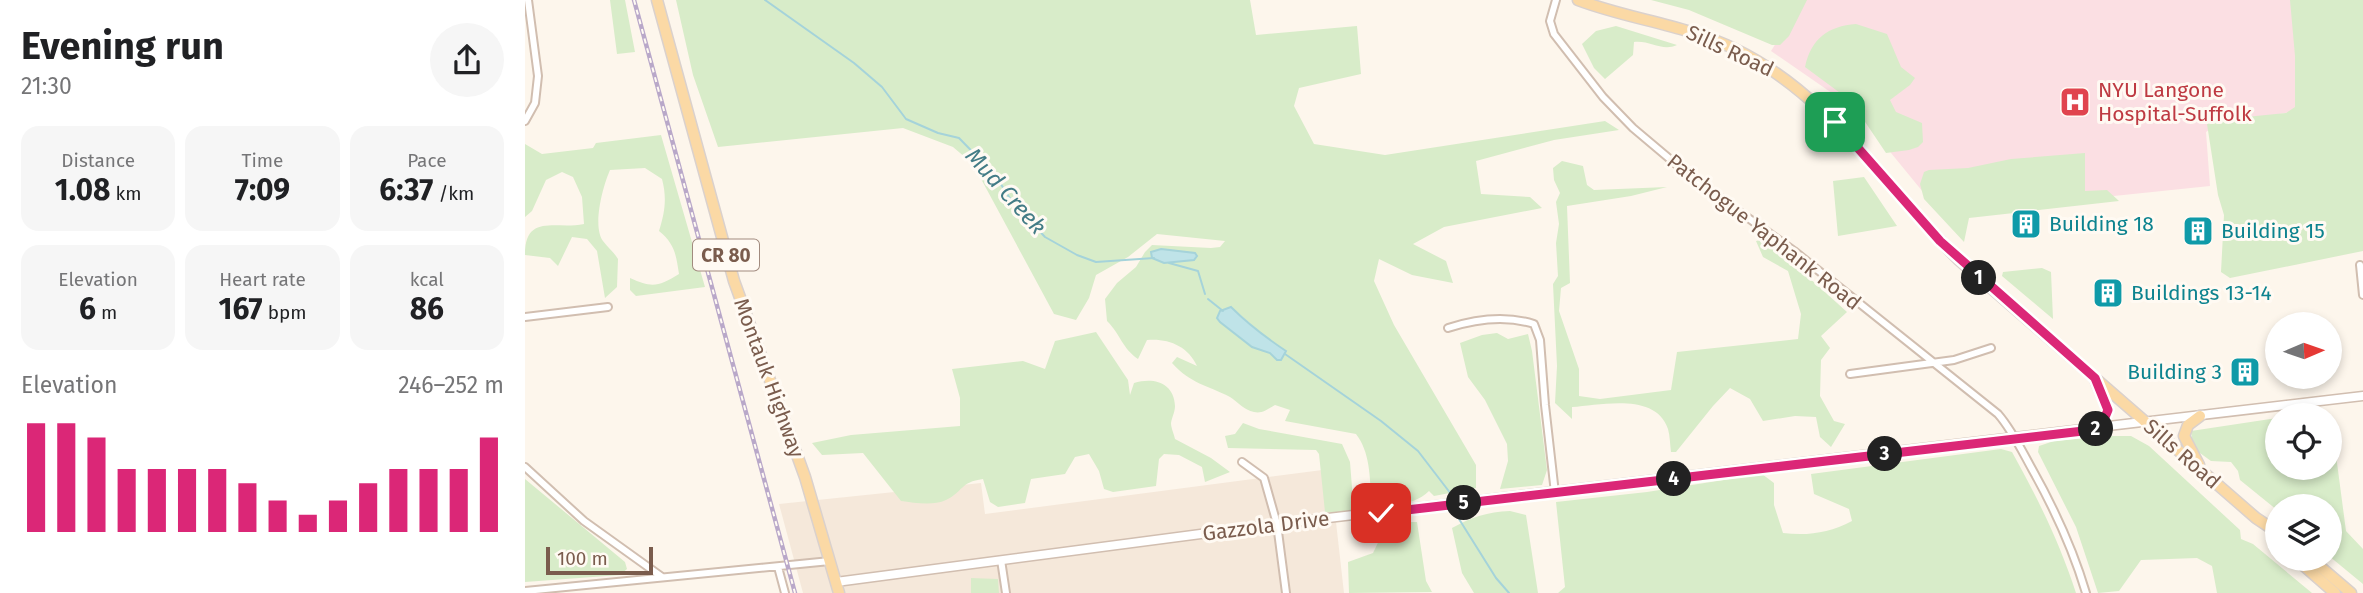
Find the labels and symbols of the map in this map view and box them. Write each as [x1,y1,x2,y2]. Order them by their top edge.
street label: Sills Road [1682,19,1778,83]
place label: NYU Langone Hospital-Suffolk [2098,77,2252,127]
hospital icon: NYU Langone Hospital-Suffolk [2058,85,2092,119]
pin [1805,92,1865,152]
water label: Mud Creek [960,142,1052,240]
street label: Patchogue Yaphank Road [1662,148,1866,316]
building icon: Building 18 [2009,207,2043,241]
place label: Building 18 [2049,211,2154,237]
building icon: Building 15 [2181,214,2215,248]
place label: Building 15 [2221,218,2325,244]
road number: CR 80 [693,240,759,270]
pin: 1 [1961,260,1997,296]
building icon: Buildings 13-14 [2091,276,2125,310]
place label: Buildings 13-14 [2131,280,2272,306]
street label: Montauk Highway [728,295,810,462]
north arrow [2265,312,2341,388]
building icon: Building 3 [2228,355,2262,389]
place label: Building 3 [2127,359,2222,385]
pin: 2 [2079,412,2113,446]
street label: Sills Road [2138,414,2226,494]
pin: 3 [1867,436,1903,472]
pin: 4 [1657,462,1691,496]
pin [1351,483,1411,543]
pin: 5 [1447,486,1481,520]
street label: Gazzola Drive [1201,505,1331,547]
scale bar [546,544,653,576]

